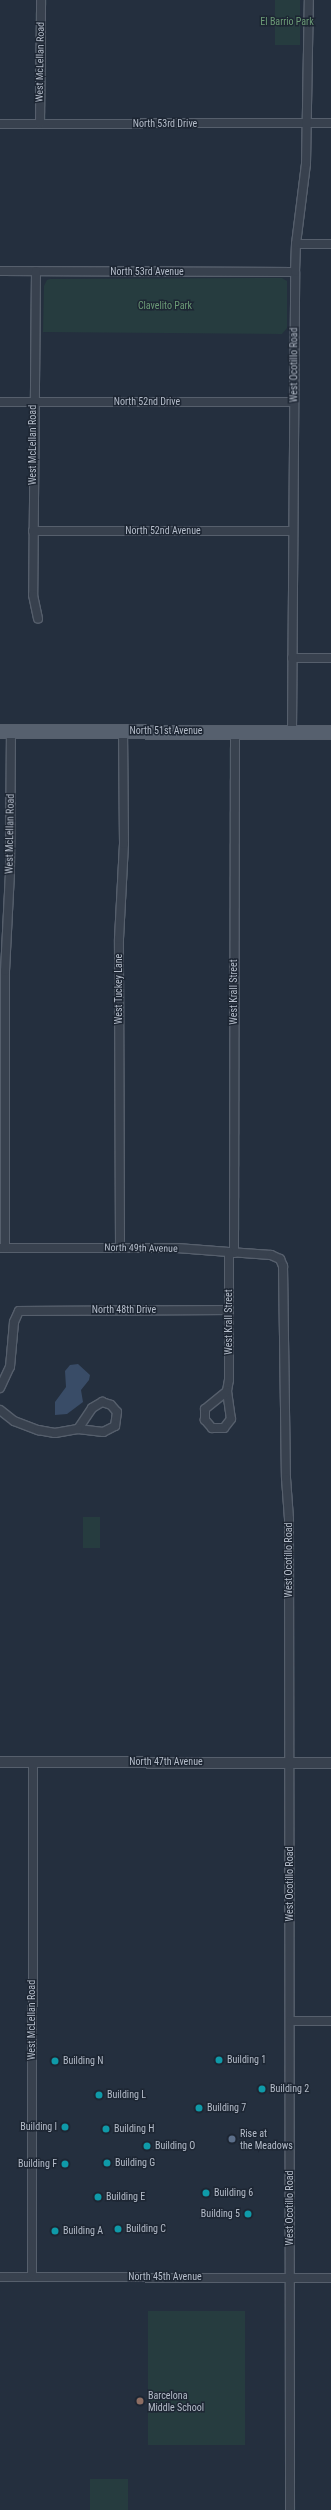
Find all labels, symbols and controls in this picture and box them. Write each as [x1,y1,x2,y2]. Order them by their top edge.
park label: El Barrio Park [260,16,314,28]
street label: West McLellan Road [33,22,47,102]
street label: North 53rd Drive [133,118,197,130]
street label: North 53rd Avenue [110,266,184,278]
park label: Clavelito Park [138,300,192,312]
street label: West Ocotillo Road [288,328,300,402]
street label: North 52nd Drive [114,396,180,408]
street label: West McLellan Road [27,405,39,485]
street label: North 52nd Avenue [125,525,201,537]
street label: North 51st Avenue [129,725,203,737]
street label: West McLellan Road [3,794,17,874]
street label: West Tuckey Lane [113,954,125,1024]
street label: West Krall Street [228,959,240,1025]
street label: North 49th Avenue [104,1241,178,1255]
street label: West Krall Street [223,1289,235,1355]
street label: North 48th Drive [92,1304,156,1316]
street label: West Ocotillo Road [283,1523,295,1597]
street label: North 47th Avenue [129,1756,203,1768]
street label: West Ocotillo Road [284,1847,296,1921]
street label: West McLellan Road [26,1980,38,2060]
place label: Building 1 [227,2054,266,2066]
place label: Building N [63,2055,103,2067]
marker: Building 1 [214,2055,224,2065]
marker: Building N [50,2056,60,2066]
place label: Building 2 [270,2083,309,2095]
marker: Building 2 [257,2084,267,2094]
place label: Building L [107,2089,146,2101]
marker: Building L [94,2090,104,2100]
place label: Building 7 [207,2102,246,2114]
marker: Building 7 [194,2103,204,2113]
place label: Building I [20,2121,57,2133]
marker: Building I [60,2122,70,2132]
place label: Building H [114,2123,154,2135]
marker: Building H [101,2124,111,2134]
place label: Rise at the Meadows [240,2127,293,2150]
marker: Rise at the Meadows [227,2134,237,2144]
place label: Building O [155,2140,195,2152]
marker: Building O [142,2141,152,2151]
place label: Building G [115,2157,155,2169]
place label: Building F [18,2158,57,2170]
marker: Building G [102,2158,112,2168]
marker: Building F [60,2159,70,2169]
street label: West Ocotillo Road [284,2171,296,2245]
place label: Building 6 [214,2187,253,2199]
marker: Building 6 [201,2188,211,2198]
place label: Building E [106,2191,145,2203]
marker: Building E [93,2192,103,2202]
place label: Building 5 [201,2208,240,2220]
marker: Building 5 [243,2209,253,2219]
place label: Building C [126,2223,166,2235]
marker: Building C [113,2224,123,2234]
place label: Building A [63,2225,103,2237]
marker: Building A [50,2226,60,2236]
street label: North 45th Avenue [128,2271,202,2283]
place label: Barcelona Middle School [148,2389,204,2412]
marker: Barcelona Middle School [135,2396,145,2406]

